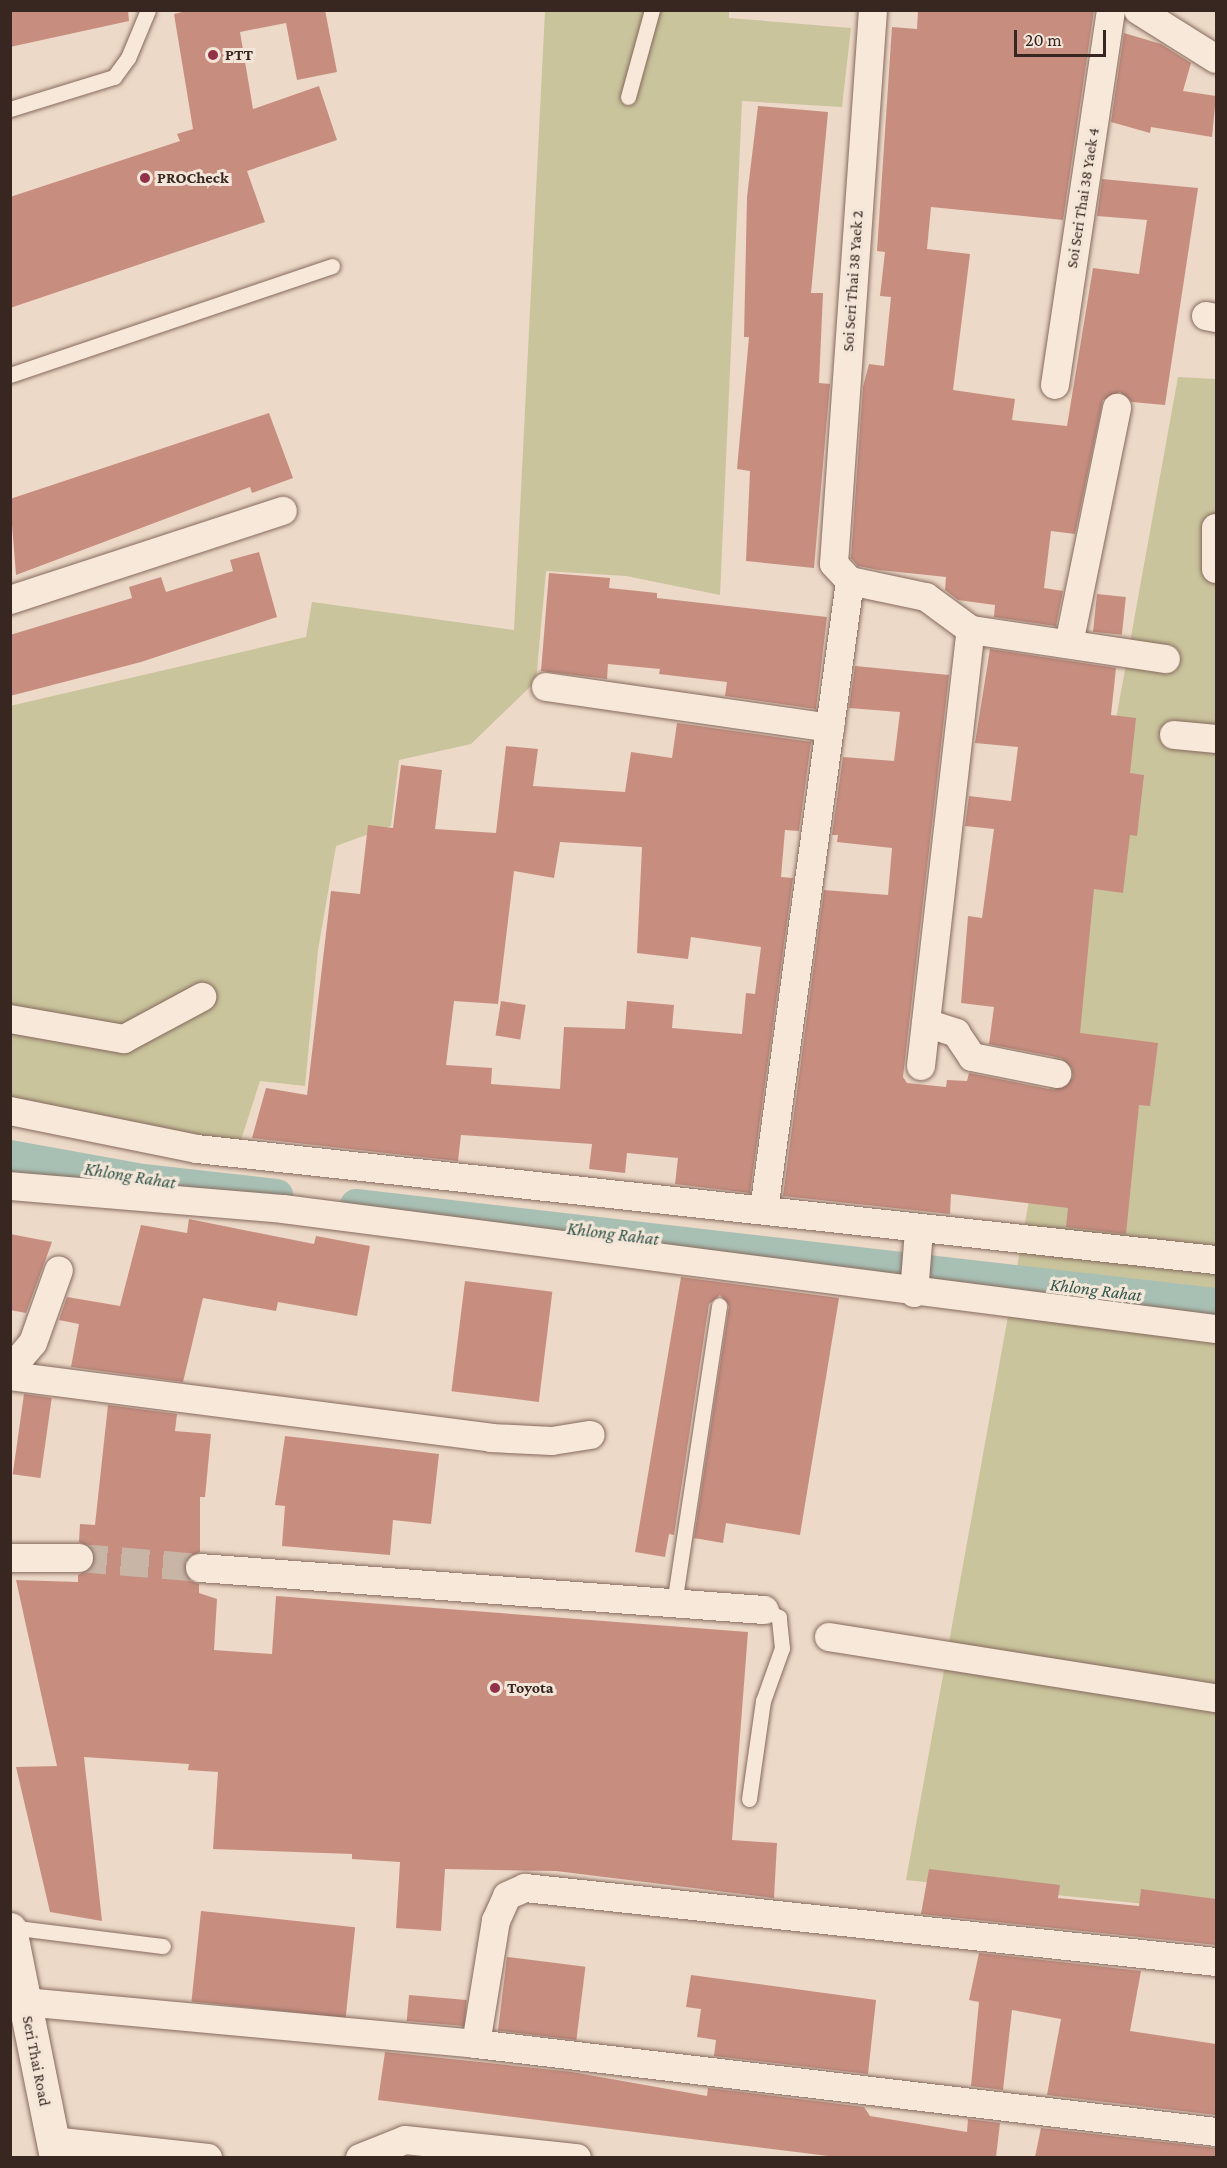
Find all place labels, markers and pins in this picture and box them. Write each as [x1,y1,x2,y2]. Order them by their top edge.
place label: PTT [225,45,253,65]
marker: PTT [206,48,220,62]
place label: PROCheck [157,168,229,188]
marker: PROCheck [138,171,152,185]
place label: Toyota [507,1678,553,1698]
marker: Toyota [488,1681,502,1695]

